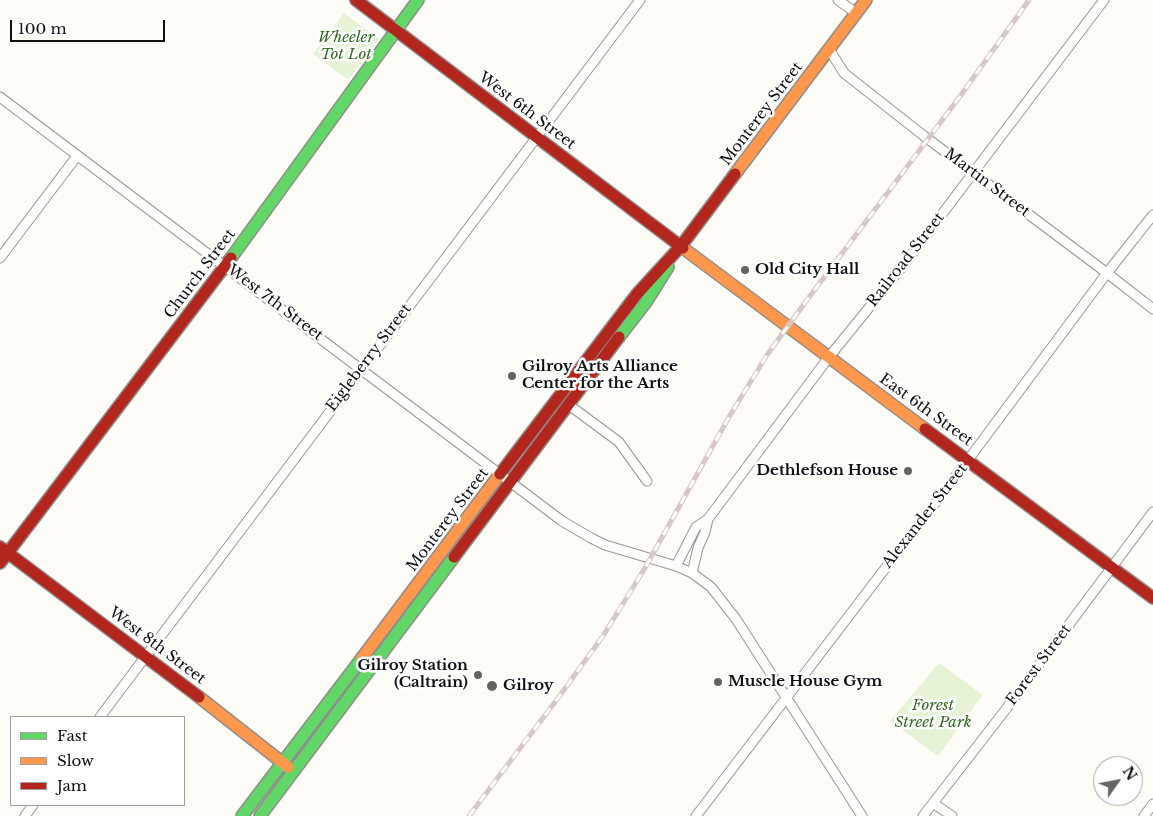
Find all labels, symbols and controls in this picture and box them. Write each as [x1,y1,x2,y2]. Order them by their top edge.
scale bar [12,10,168,42]
text: 100 m [18,19,67,38]
park label: Wheeler Tot Lot [318,29,374,64]
street label: Monterey Street [717,59,807,169]
street label: West 6th Street [475,69,579,153]
street label: Martin Street [941,145,1033,221]
street label: Railroad Street [864,209,948,311]
street label: Church Street [161,226,239,322]
street label: West 7th Street [224,261,326,345]
place label: Old City Hall [755,261,859,279]
marker: Old City Hall [739,264,751,276]
street label: Eigleberry Street [323,301,415,415]
place label: Gilroy Arts Alliance Center for the Arts [522,358,678,393]
marker: Gilroy Arts Alliance Center for the Arts [506,370,518,382]
street label: East 6th Street [876,370,976,450]
street label: Alexander Street [878,460,972,572]
place label: Dethlefson House [756,462,898,480]
street label: Monterey Street [403,465,493,575]
marker: Dethlefson House [902,465,914,477]
street label: West 8th Street [105,604,209,688]
street label: Forest Street [1003,621,1075,709]
place label: Gilroy Station (Caltrain) [357,657,468,692]
marker: Gilroy Station (Caltrain) [472,669,484,681]
place label: Muscle House Gym [728,673,882,691]
marker: Muscle House Gym [712,676,724,688]
place label: Gilroy [503,677,553,695]
marker: Gilroy [485,679,499,693]
park label: Forest Street Park [895,697,971,732]
legend [10,716,185,806]
text: Fast [57,726,87,745]
text: Slow [57,751,94,770]
north arrow [1093,756,1143,806]
text: N [1119,763,1141,784]
text: Jam [57,776,87,795]

